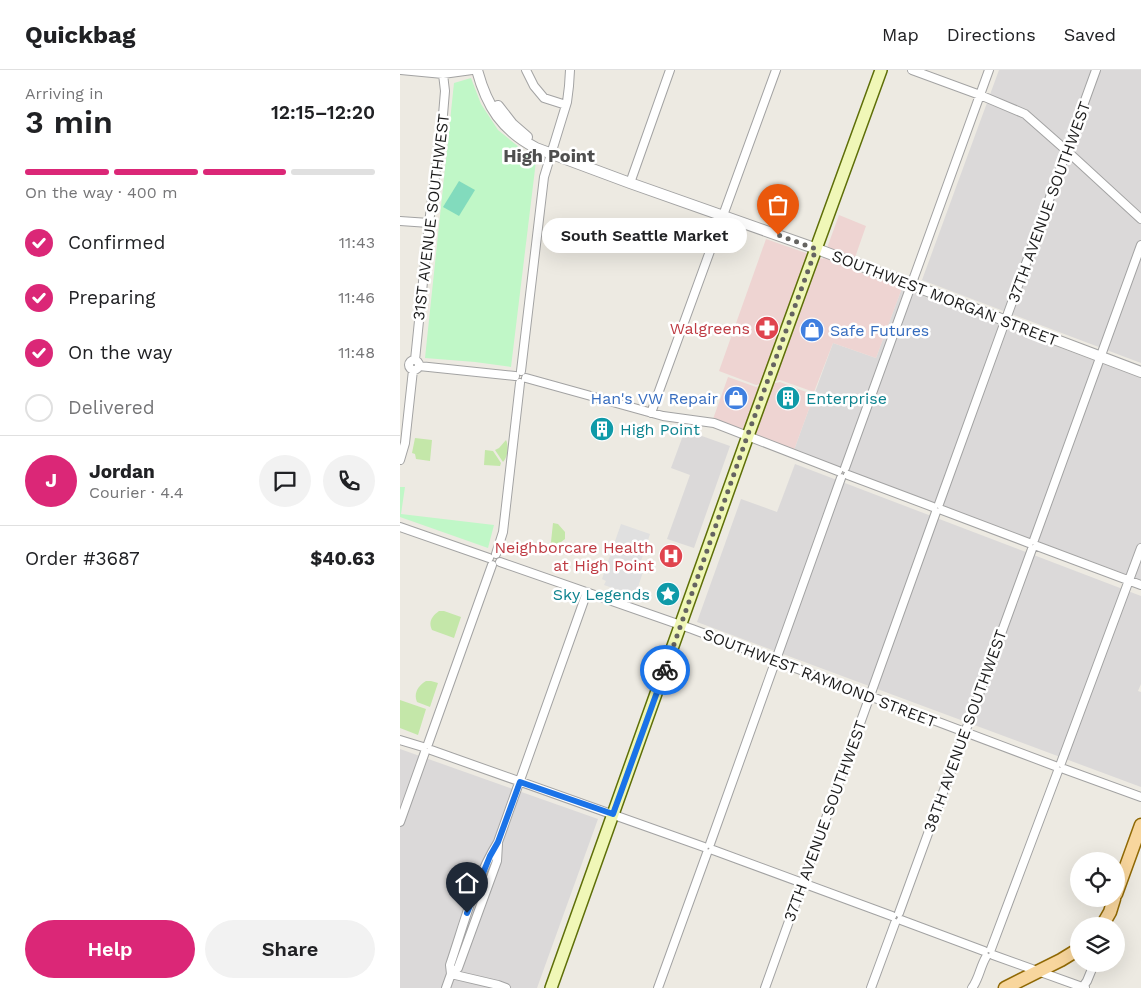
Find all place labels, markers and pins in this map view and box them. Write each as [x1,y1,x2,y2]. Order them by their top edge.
pin [757,184,799,235]
callout: South Seattle Market [543,218,748,252]
pharmacy icon: Walgreens [754,315,780,341]
shop icon: Safe Futures [799,317,825,343]
place label: Walgreens [670,319,750,338]
place label: Safe Futures [830,321,929,340]
shop icon: Han's VW Repair [723,385,749,411]
building icon: Enterprise [775,385,801,411]
place label: Han's VW Repair [591,389,718,408]
place label: Enterprise [806,389,887,408]
building icon: High Point [589,416,615,442]
place label: High Point [620,420,700,439]
place label: Neighborcare Health at High Point [495,538,654,575]
hospital icon: Neighborcare Health at High Point [658,543,684,569]
place icon: Sky Legends [655,581,681,607]
place label: Sky Legends [553,585,650,604]
pin [446,862,488,913]

